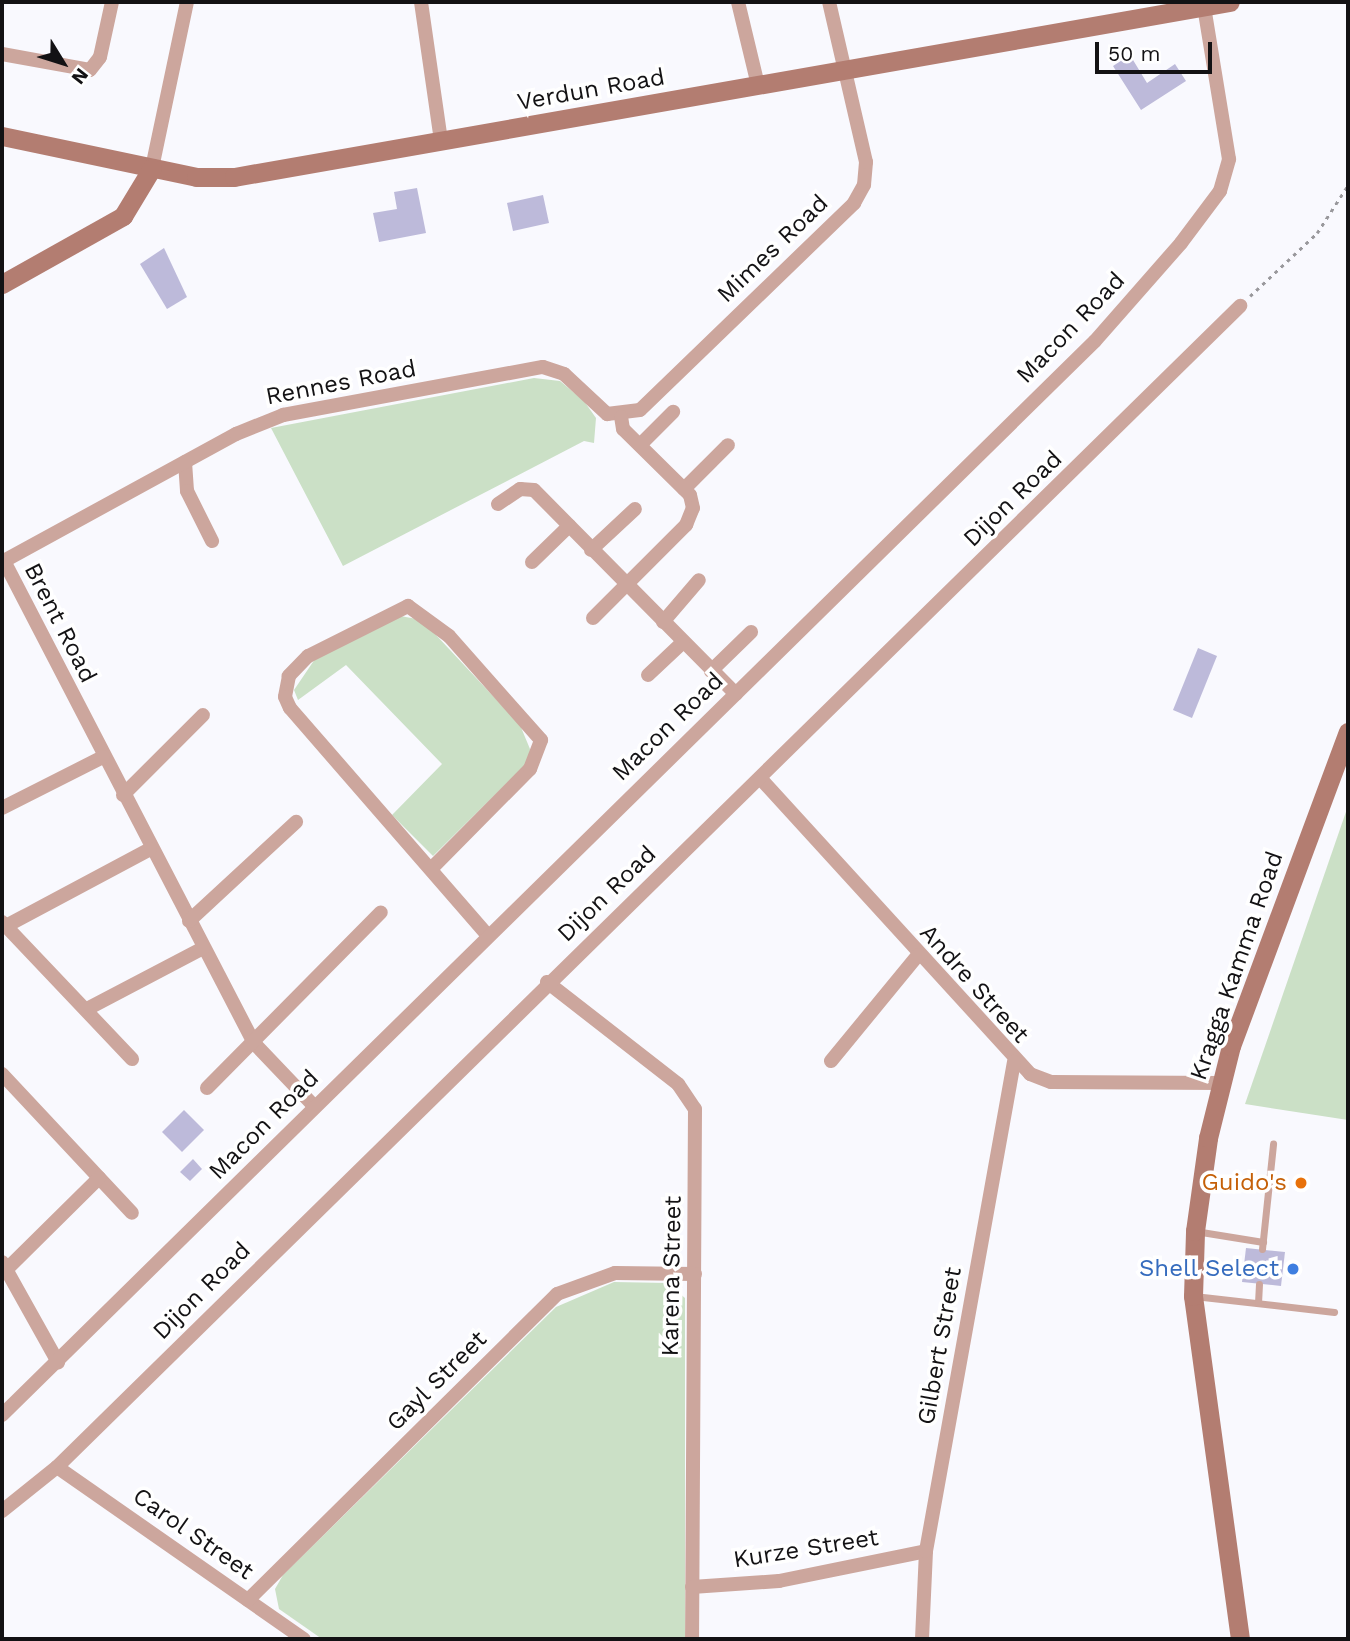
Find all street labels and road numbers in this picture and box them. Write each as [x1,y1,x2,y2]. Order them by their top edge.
street label: Verdun Road [515,63,667,117]
street label: Mimes Road [712,189,834,309]
street label: Macon Road [1011,266,1131,390]
street label: Rennes Road [263,354,419,412]
street label: Dijon Road [958,445,1068,553]
street label: Brent Road [18,558,102,688]
street label: Macon Road [606,667,730,787]
street label: Dijon Road [552,840,662,948]
street label: Kragga Kamma Road [1184,847,1290,1085]
street label: Andre Street [913,919,1035,1049]
street label: Macon Road [203,1064,325,1186]
street label: Karena Street [656,1195,688,1357]
street label: Dijon Road [147,1236,257,1346]
street label: Gilbert Street [912,1265,968,1427]
street label: Gayl Street [381,1325,493,1437]
street label: Carol Street [127,1482,259,1586]
street label: Kurze Street [731,1523,881,1575]

